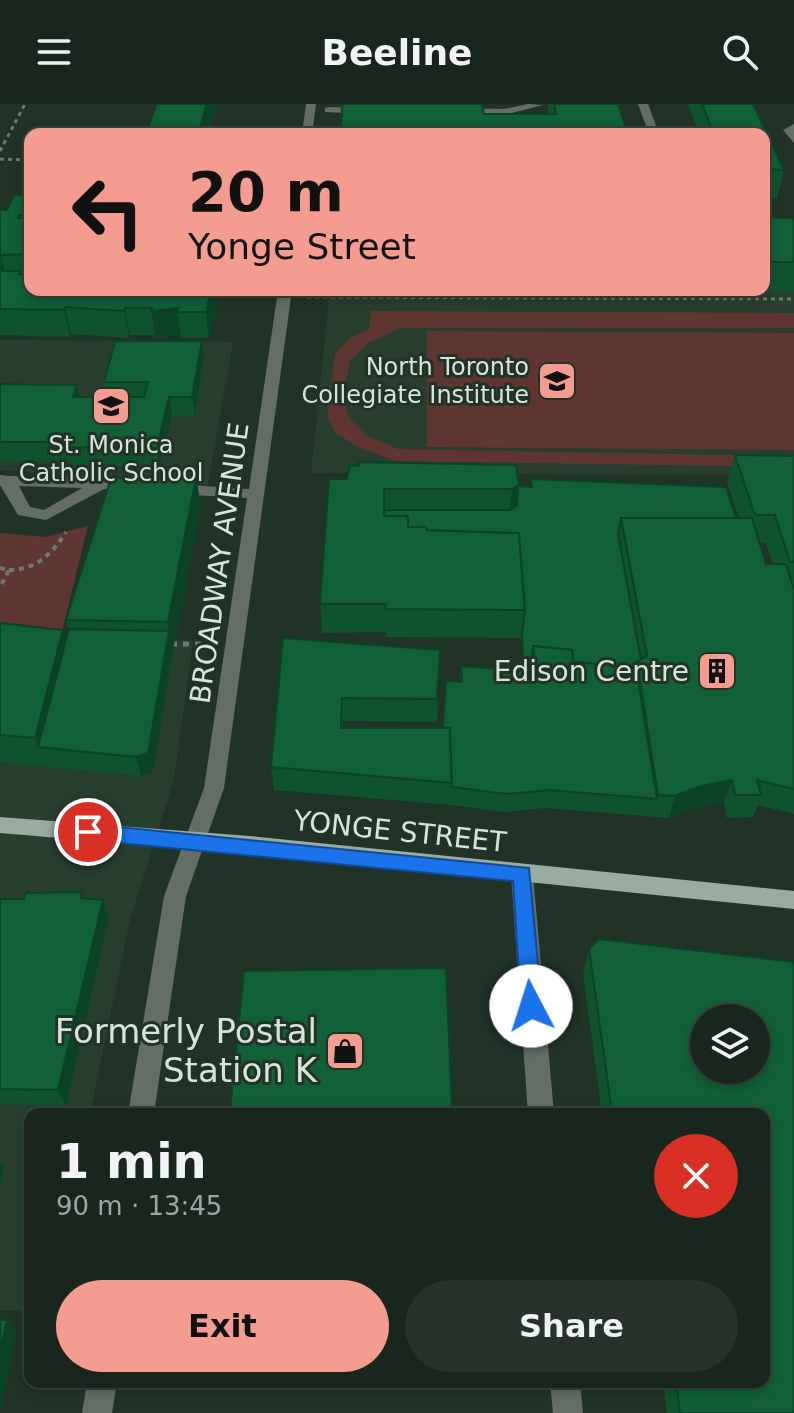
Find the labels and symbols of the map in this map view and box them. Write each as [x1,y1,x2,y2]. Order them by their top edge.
place label: North Toronto Collegiate Institute [301,353,529,409]
school or university icon: North Toronto Collegiate Institute [536,360,578,402]
school or university icon: St. Monica Catholic School [90,385,132,427]
street label: BROADWAY AVENUE [183,420,256,706]
place label: St. Monica Catholic School [19,431,203,487]
building icon: Edison Centre [696,650,738,692]
place label: Edison Centre [494,655,689,688]
pin [54,798,122,866]
street label: YONGE STREET [291,804,509,859]
position arrow [489,964,573,1048]
place label: Formerly Postal Station K [55,1011,319,1090]
shop icon: Formerly Postal Station K [324,1030,366,1072]

